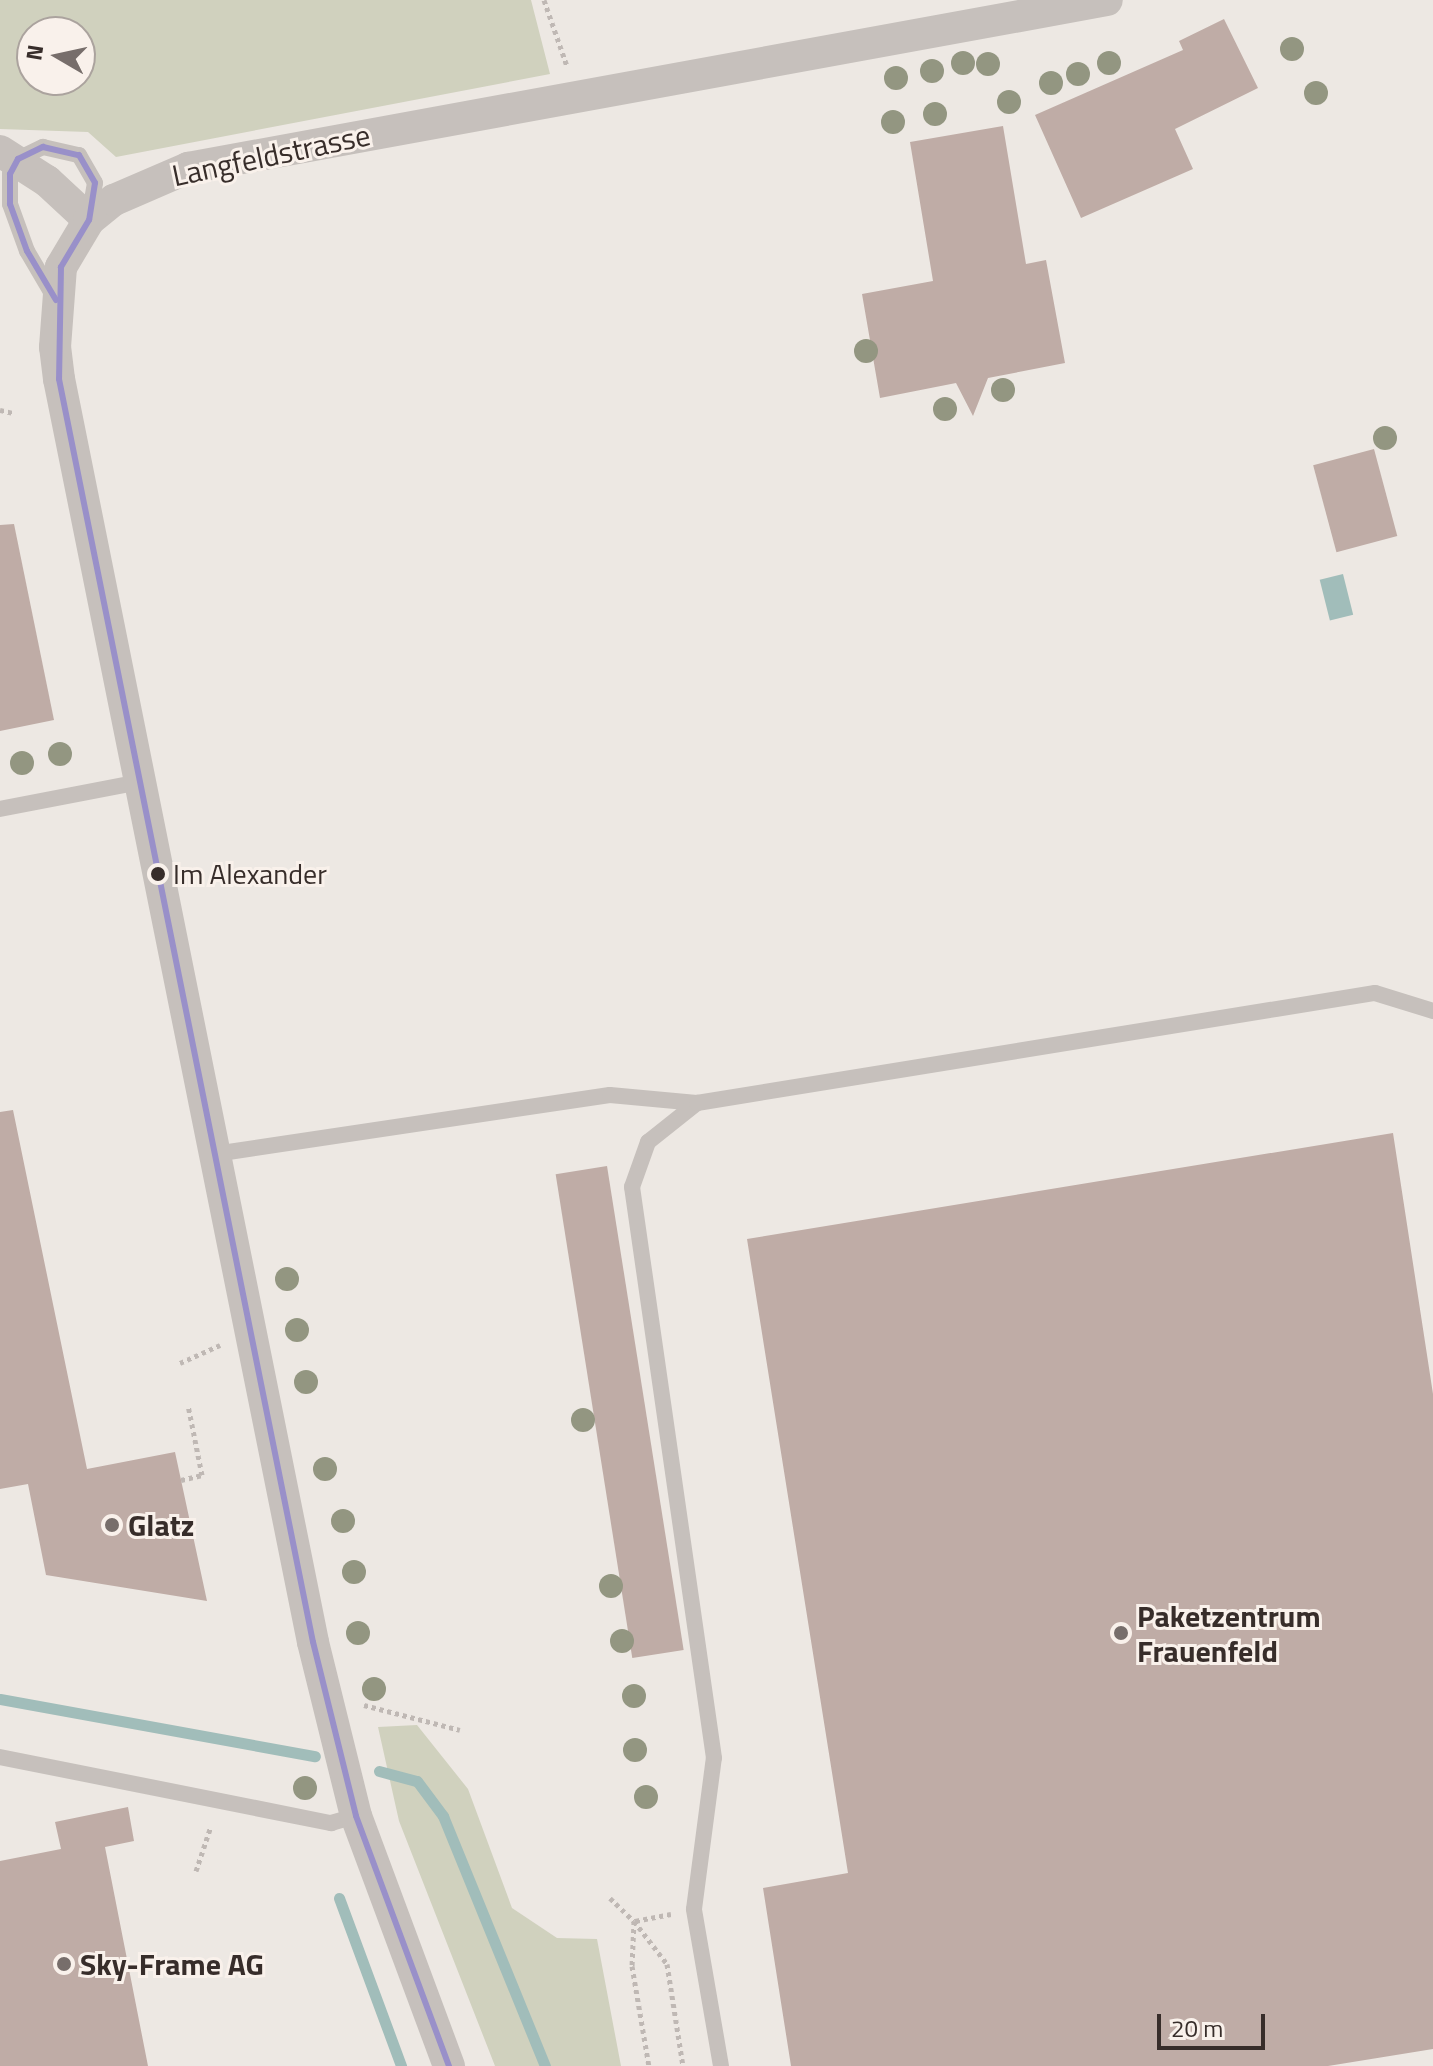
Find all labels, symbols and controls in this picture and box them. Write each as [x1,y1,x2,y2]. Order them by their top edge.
north arrow [16,16,96,96]
text: N [16,42,52,63]
street label: Langfeldstrasse [169,116,373,194]
place label: Im Alexander [173,857,327,891]
marker: Im Alexander [150,866,166,882]
place label: Glatz [128,1507,194,1543]
marker: Glatz [103,1516,121,1534]
place label: Paketzentrum Frauenfeld [1137,1598,1321,1668]
marker: Paketzentrum Frauenfeld [1112,1624,1130,1642]
place label: Sky-Frame AG [80,1946,264,1982]
marker: Sky-Frame AG [55,1955,73,1973]
scale bar [1161,1998,1269,2048]
text: 20 m [1171,2010,1223,2046]

